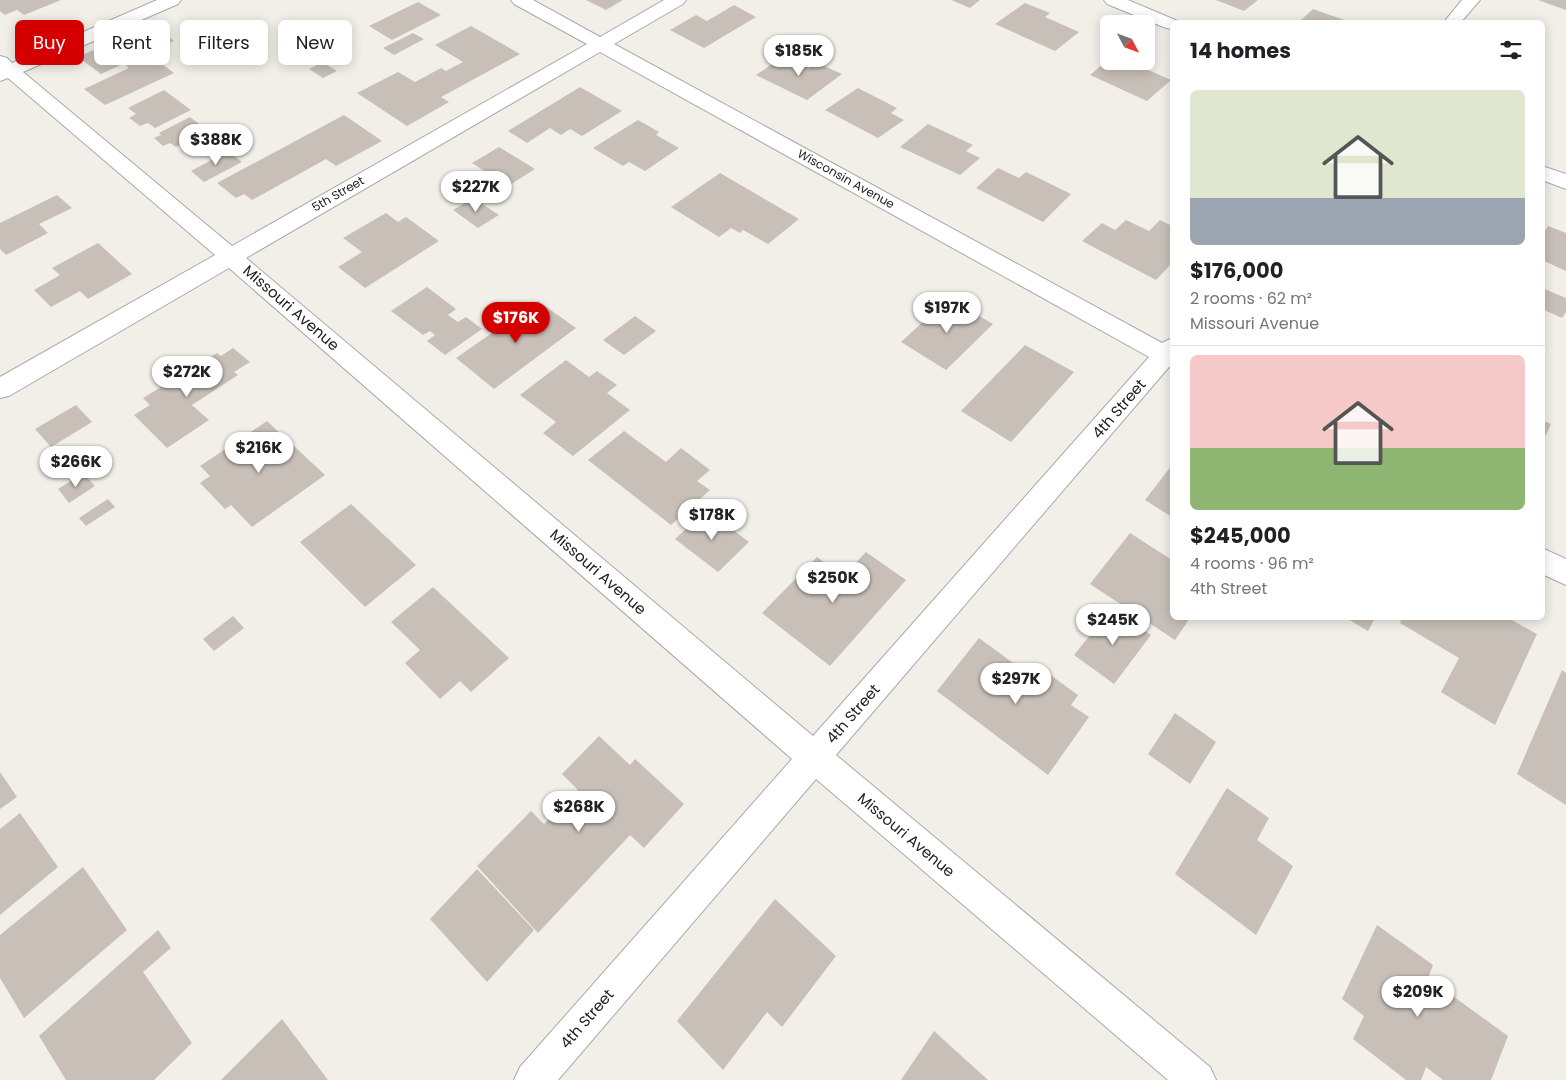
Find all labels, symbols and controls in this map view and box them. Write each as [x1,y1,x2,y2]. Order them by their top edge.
north arrow [1100,15,1155,70]
map controls [1100,15,1155,70]
chip: Buy [15,20,84,65]
chip: Rent [94,20,170,65]
chip: Filters [180,20,268,65]
chip: New [278,20,352,65]
pin: $185K [764,34,834,77]
text: 14 homes [1190,36,1291,65]
icon: filters [1497,36,1525,64]
text: $185K [775,39,823,62]
icon: home [1313,122,1403,212]
pin: $388K [181,124,251,166]
text: $388K [190,128,242,151]
street label: Wisconsin Avenue [795,145,898,212]
pin: $227K [441,170,511,213]
street label: 5th Street [308,172,367,215]
text: $227K [452,175,500,198]
text: $176,000 [1190,256,1283,285]
street label: Missouri Avenue [239,260,344,355]
text: 2 rooms · 62 m² [1190,287,1312,310]
pin: $197K [912,292,982,334]
text: $197K [924,296,970,319]
pin: $176K [481,302,551,344]
text: $176K [493,306,539,329]
text: Missouri Avenue [1190,312,1319,335]
pin: $272K [152,356,222,398]
text: $272K [163,360,211,383]
street label: 4th Street [1087,374,1150,443]
icon: home [1313,388,1403,478]
pin: $216K [224,432,294,474]
text: $216K [235,436,283,459]
pin: $266K [41,446,111,488]
text: $266K [50,450,102,473]
pin: $178K [677,498,747,541]
text: $178K [689,503,735,526]
text: $245,000 [1190,521,1291,550]
street label: Missouri Avenue [546,524,651,619]
text: 4 rooms · 96 m² [1190,552,1314,575]
pin: $250K [798,562,868,604]
text: $250K [807,566,859,589]
text: 4th Street [1190,577,1267,600]
pin: $245K [1078,604,1148,646]
text: $245K [1087,608,1139,631]
pin: $297K [981,662,1051,705]
text: $297K [991,667,1041,690]
street label: 4th Street [821,679,884,748]
street label: Missouri Avenue [853,788,959,882]
pin: $268K [544,790,614,833]
text: $268K [553,795,605,818]
pin: $209K [1383,976,1453,1018]
text: $209K [1392,980,1444,1003]
street label: 4th Street [555,984,618,1053]

